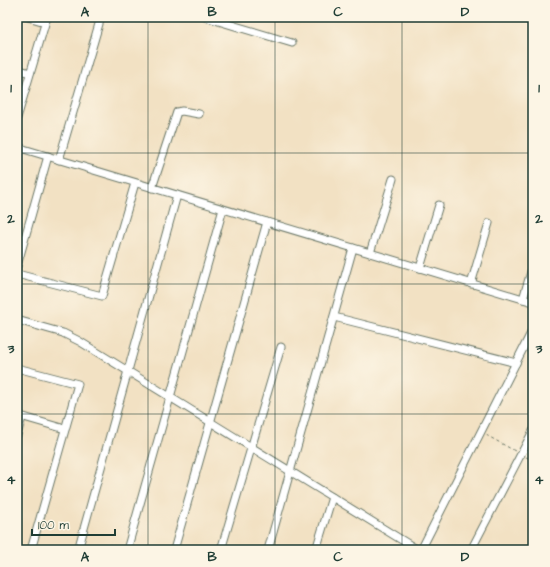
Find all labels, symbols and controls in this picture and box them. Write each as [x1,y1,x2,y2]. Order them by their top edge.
text: A [81,3,90,21]
text: B [207,3,217,21]
text: C [333,3,343,21]
text: D [461,3,470,21]
text: 1 [10,79,12,97]
text: 1 [538,79,540,97]
text: 2 [6,210,15,228]
text: 2 [534,210,543,228]
text: 3 [7,340,15,358]
text: 3 [535,340,543,358]
text: 4 [7,471,16,489]
text: 4 [535,471,544,489]
scale bar [32,511,115,537]
text: 100 m [38,517,69,534]
text: A [81,548,90,566]
text: B [207,548,217,566]
text: C [333,548,343,566]
text: D [461,548,470,566]

